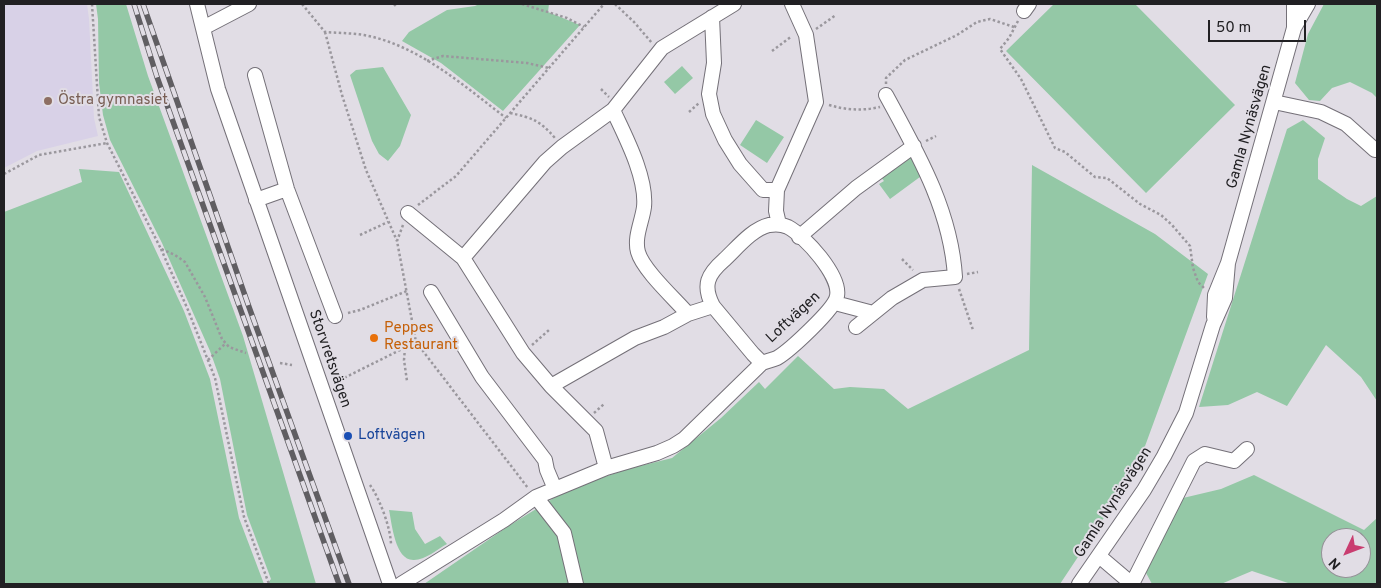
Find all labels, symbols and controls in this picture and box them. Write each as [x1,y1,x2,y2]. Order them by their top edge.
scale bar [1211,10,1308,42]
text: 50 m [1216,19,1251,38]
street label: Gamla Nynäsvägen [1224,63,1276,191]
place label: Östra gymnasiet [58,92,168,110]
marker: Östra gymnasiet [42,95,54,107]
street label: Loftvägen [763,288,825,348]
street label: Storvretsvägen [304,308,354,410]
place label: Peppes Restaurant [384,320,458,355]
marker: Peppes Restaurant [368,332,380,344]
place label: Loftvägen [358,427,425,445]
marker: Loftvägen [342,430,354,442]
street label: Gamla Nynäsvägen [1071,444,1157,562]
north arrow [1321,528,1371,578]
text: N [1326,553,1345,572]

